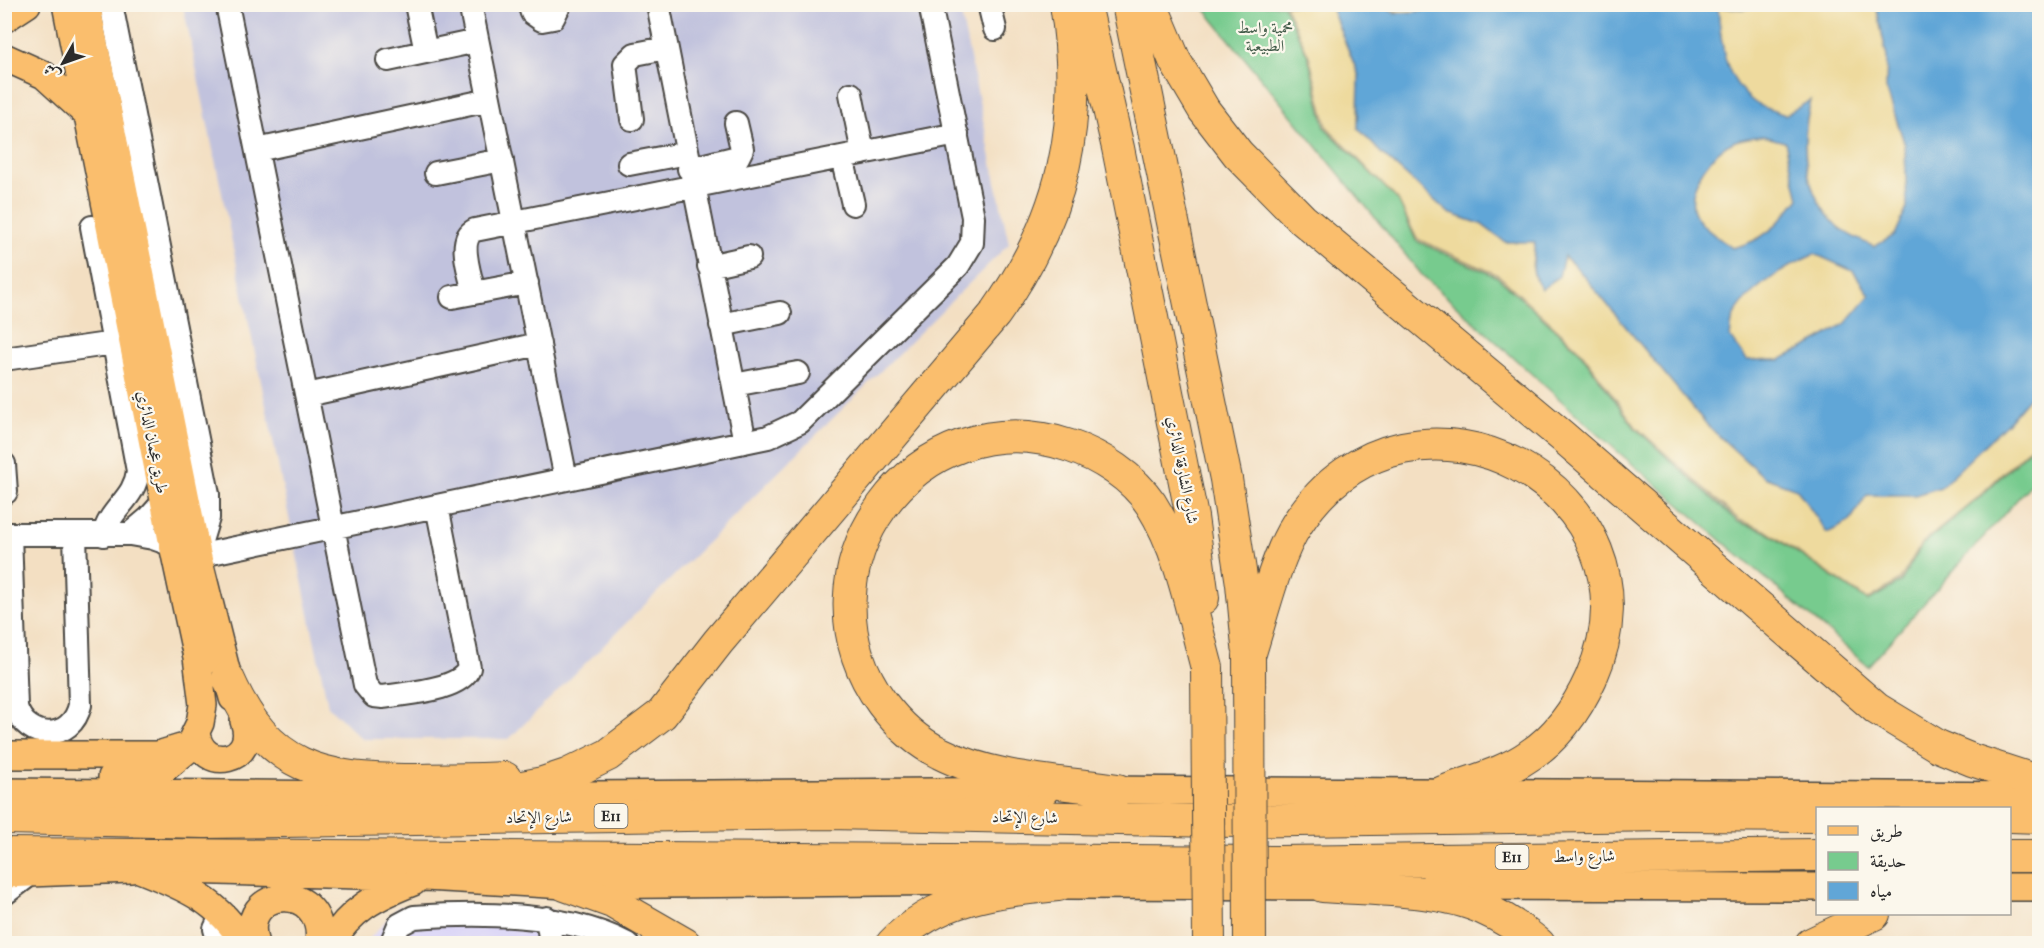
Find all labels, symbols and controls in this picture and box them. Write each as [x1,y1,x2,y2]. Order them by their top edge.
park label: محمية واسط الطبيعية [1237,18,1293,55]
north arrow [33,33,93,93]
text: ش [40,60,64,85]
street label: طريق عجمان الدائري [131,389,172,496]
street label: شارع الشارقة الدائري [1159,414,1203,526]
road number: E11 [594,804,628,828]
street label: شارع الإتحاد [506,807,572,831]
street label: شارع الإتحاد [992,807,1058,831]
legend [1816,807,2011,915]
text: طريق [1870,821,1903,843]
road number: E11 [1496,845,1528,869]
street label: شارع واسط [1553,846,1615,870]
text: حديقة [1870,851,1906,872]
text: مياه [1870,881,1892,902]

